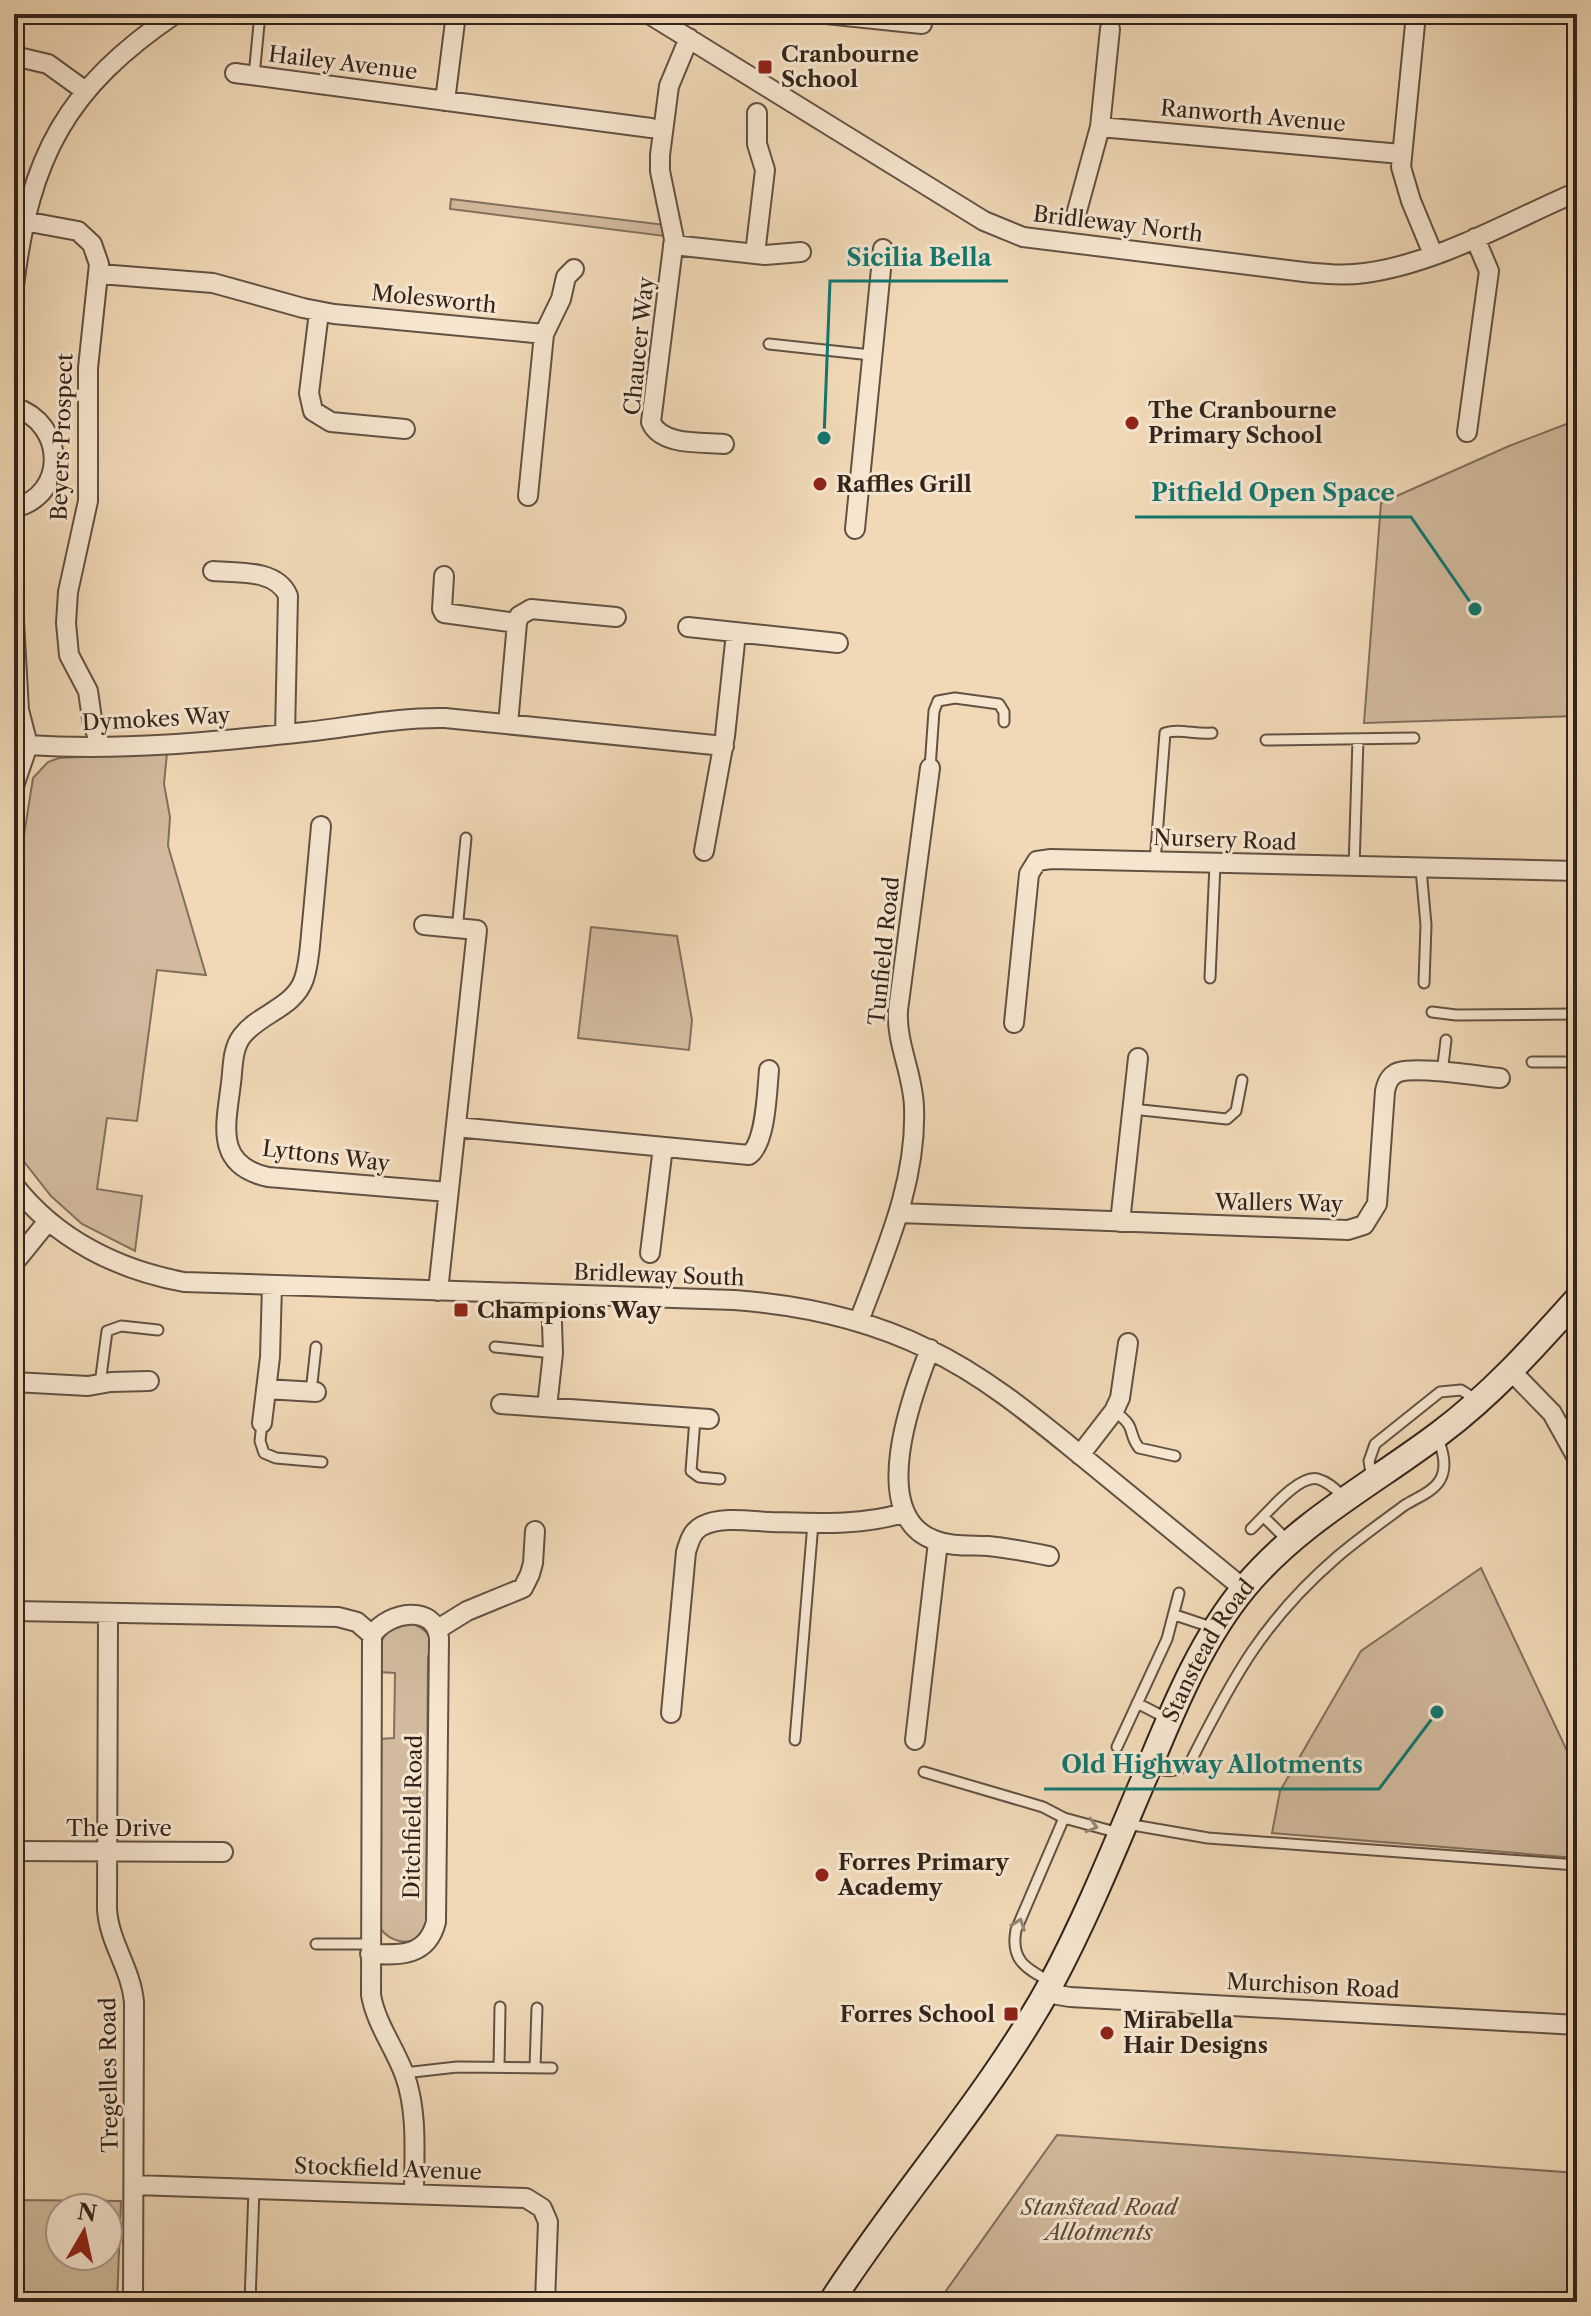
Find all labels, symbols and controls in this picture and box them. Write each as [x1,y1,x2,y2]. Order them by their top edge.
street label: Hailey Avenue [267,40,419,86]
place label: Cranbourne School [781,41,919,93]
marker: Cranbourne School [756,58,774,76]
street label: Ranworth Avenue [1159,94,1347,138]
street label: Bridleway North [1031,200,1205,248]
callout: Sicilia Bella [830,233,1008,281]
text: Sicilia Bella [846,243,993,272]
street label: Chaucer Way [618,275,660,417]
street label: Molesworth [370,279,498,319]
street label: Beyers Prospect [46,353,78,521]
place label: The Cranbourne Primary School [1148,397,1337,449]
marker: The Cranbourne Primary School [1123,414,1141,432]
callout: Pitfield Open Space [1135,469,1411,517]
place label: Raffles Grill [836,471,972,498]
marker: Raffles Grill [811,475,829,493]
text: Pitfield Open Space [1151,478,1395,507]
street label: Dymokes Way [81,702,231,736]
street label: Nursery Road [1153,824,1297,856]
street label: Tunfield Road [863,875,905,1027]
street label: Lyttons Way [261,1135,392,1177]
street label: Wallers Way [1214,1188,1344,1218]
street label: Bridleway South [573,1259,745,1291]
place label: Champions Way [477,1297,662,1324]
marker: Champions Way [452,1301,470,1319]
street label: Stanstead Road [1156,1573,1260,1726]
street label: Ditchfield Road [398,1735,428,1899]
callout: Old Highway Allotments [1044,1741,1379,1789]
text: Old Highway Allotments [1061,1750,1363,1779]
street label: The Drive [66,1815,172,1842]
one-way arrow [1084,1817,1098,1833]
place label: Forres Primary Academy [837,1849,1009,1901]
marker: Forres Primary Academy [813,1866,831,1884]
one-way arrow [1009,1918,1026,1932]
street label: Murchison Road [1226,1968,1400,2004]
street label: Tregelles Road [94,1997,124,2153]
place label: Forres School [840,2001,995,2028]
marker: Forres School [1002,2005,1020,2023]
place label: Mirabella Hair Designs [1123,2007,1268,2059]
marker: Mirabella Hair Designs [1098,2024,1116,2042]
street label: Stockfield Avenue [294,2152,482,2186]
north arrow [44,2192,124,2272]
park label: Stanstead Road Allotments [1019,2194,1179,2246]
text: N [75,2198,99,2228]

